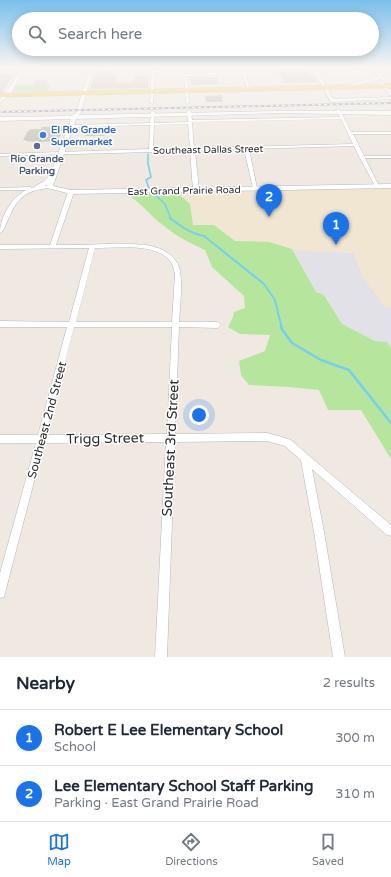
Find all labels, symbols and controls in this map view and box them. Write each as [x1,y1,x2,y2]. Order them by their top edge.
search box [12,12,379,56]
icon: search [26,23,48,45]
text: Search here [58,25,142,43]
place label: El Rio Grande Supermarket [51,124,116,148]
marker: El Rio Grande Supermarket [38,130,48,140]
marker: Rio Grande Parking [32,141,42,151]
street label: Southeast Dallas Street [153,143,263,157]
place label: Rio Grande Parking [10,153,64,177]
street label: East Grand Prairie Road [127,184,241,198]
pin: 2 [256,184,282,217]
pin: 1 [323,212,349,245]
street label: Southeast 2nd Street [25,360,69,480]
street label: Southeast 3rd Street [158,378,183,517]
your location [189,405,209,425]
street label: Trigg Street [66,429,145,448]
text: Nearby [16,673,75,694]
text: 2 results [323,675,375,691]
text: Robert E Lee Elementary School [54,721,283,739]
text: 1 [25,730,33,746]
text: 300 m [335,730,375,746]
text: School [54,739,96,755]
text: Lee Elementary School Staff Parking [54,777,313,795]
text: 2 [25,786,33,802]
text: 310 m [335,786,375,802]
text: Parking · East Grand Prairie Road [54,795,259,811]
tab: Map [47,831,71,868]
tab: Directions [165,831,218,868]
tab: Saved [312,831,344,868]

